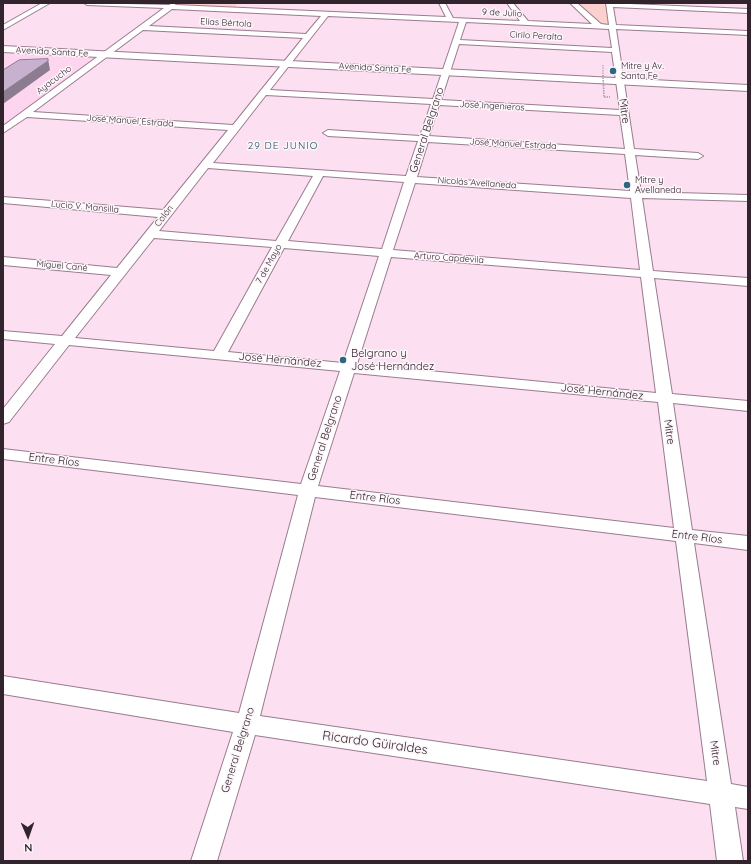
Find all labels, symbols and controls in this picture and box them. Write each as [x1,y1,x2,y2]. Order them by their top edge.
street label: 9 de Julio [482,7,522,19]
street label: Elías Bértola [200,16,252,30]
street label: Cirilo Peralta [509,29,563,43]
street label: Avenida Santa Fe [15,45,89,59]
street label: Avenida Santa Fe [338,61,412,75]
place label: Mitre y Av. Santa Fe [621,61,664,82]
street label: Ayacucho [34,63,74,97]
marker: Mitre y Av. Santa Fe [608,66,618,76]
street label: General Belgrano [407,86,447,174]
street label: Mitre [616,98,632,124]
street label: José Ingenieros [459,99,525,113]
street label: José Manuel Estrada [86,113,174,129]
street label: José Manuel Estrada [469,136,557,152]
district label: 29 DE JUNIO [248,140,318,152]
street label: Nicolás Avellaneda [437,175,517,191]
place label: Mitre y Avellaneda [635,175,681,196]
marker: Mitre y Avellaneda [622,180,632,190]
street label: Lucio V. Mansilla [51,199,119,215]
street label: Colón [152,203,176,229]
street label: 7 de Mayo [254,242,284,286]
street label: Arturo Capdevila [414,250,484,266]
street label: Miguel Cané [36,258,88,274]
place label: Belgrano y José Hernández [351,347,434,373]
street label: José Hernández [238,350,322,370]
marker: Belgrano y José Hernández [338,355,348,365]
street label: José Hernández [560,381,644,403]
street label: General Belgrano [305,394,345,482]
street label: Mitre [661,419,677,445]
street label: Entre Ríos [28,450,80,470]
street label: Entre Ríos [349,488,401,508]
street label: Entre Ríos [671,527,723,547]
street label: General Belgrano [219,705,257,795]
street label: Ricardo Güiraldes [321,728,429,758]
street label: Mitre [707,740,723,766]
north arrow [8,816,48,856]
text: N [24,841,33,855]

